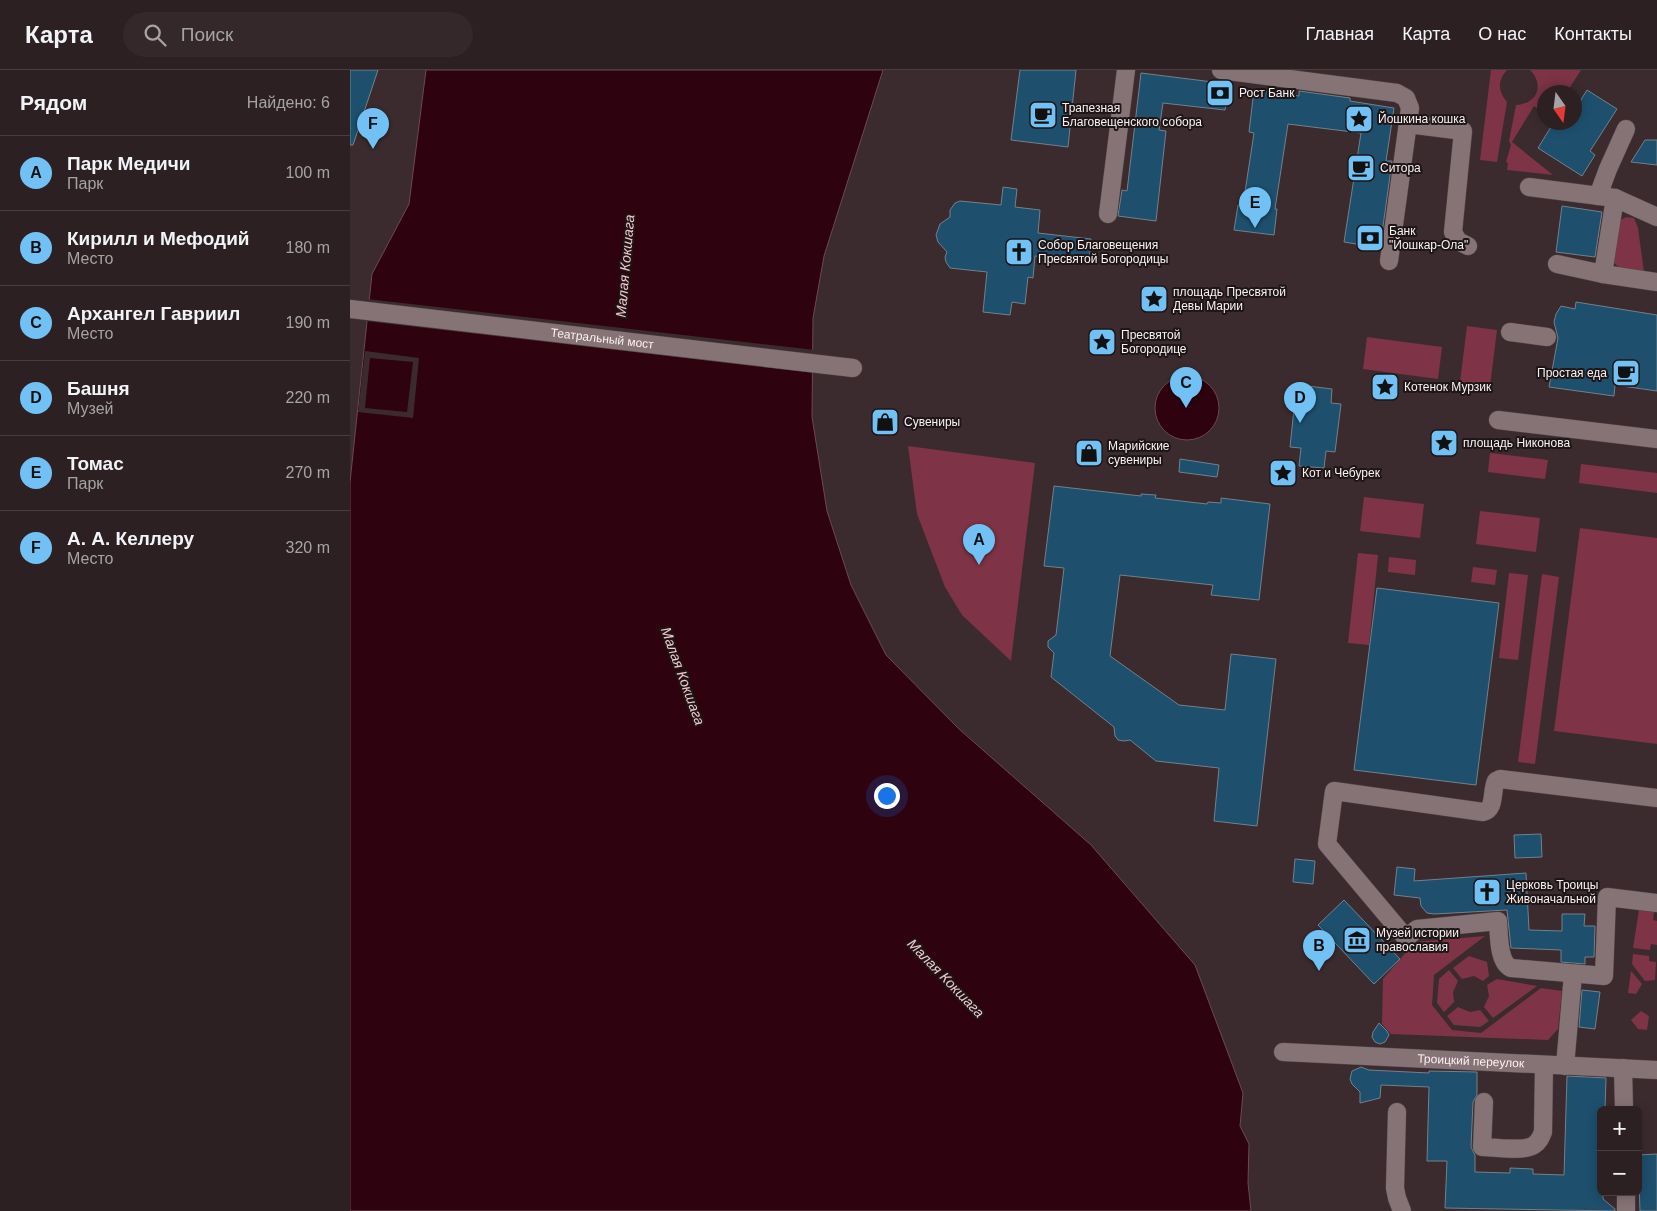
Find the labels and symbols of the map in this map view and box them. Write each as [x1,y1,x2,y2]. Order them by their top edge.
bank icon: Рост Банк [1205,78,1235,108]
north arrow [1537,85,1582,130]
place label: Рост Банк [1239,86,1295,100]
cafe icon: Трапезная Благовещенского собора [1028,100,1058,130]
place label: Трапезная Благовещенского собора [1062,101,1202,129]
place icon: Йошкина кошка [1344,104,1374,134]
pin: F [357,108,389,149]
place label: Йошкина кошка [1378,111,1466,126]
cafe icon: Ситора [1346,153,1376,183]
place label: Ситора [1380,161,1421,175]
pin: E [1239,187,1271,228]
water label: Малая Кокшага [613,214,637,318]
bank icon: Банк "Йошкар-Ола" [1355,223,1385,253]
place label: Банк "Йошкар-Ола" [1389,224,1468,252]
church icon: Собор Благовещения Пресвятой Богородицы [1004,237,1034,267]
place label: Собор Благовещения Пресвятой Богородицы [1038,238,1168,266]
place icon: площадь Пресвятой Девы Марии [1139,284,1169,314]
place label: площадь Пресвятой Девы Марии [1173,285,1286,313]
street label: Театральный мост [550,326,655,352]
place icon: Пресвятой Богородице [1087,327,1117,357]
place label: Пресвятой Богородице [1121,328,1187,356]
cafe icon: Простая еда [1611,358,1641,388]
place label: Простая еда [1537,366,1607,380]
pin: C [1170,367,1202,408]
place icon: Котенок Мурзик [1370,372,1400,402]
place label: Котенок Мурзик [1404,380,1492,394]
pin: D [1284,382,1316,423]
shop icon: Сувениры [870,407,900,437]
place label: Сувениры [904,415,960,429]
place icon: площадь Никонова [1429,428,1459,458]
place label: площадь Никонова [1463,436,1570,450]
shop icon: Марийские сувениры [1074,438,1104,468]
place label: Марийские сувениры [1108,439,1170,467]
place icon: Кот и Чебурек [1268,458,1298,488]
place label: Кот и Чебурек [1302,466,1381,480]
pin: A [963,524,995,565]
water label: Малая Кокшага [658,625,708,727]
your location [874,783,900,809]
church icon: Церковь Троицы Живоначальной [1472,877,1502,907]
place label: Церковь Троицы Живоначальной [1506,878,1598,906]
museum icon: Музей истории православия [1342,925,1372,955]
place label: Музей истории православия [1376,926,1459,954]
pin: B [1303,930,1335,971]
water label: Малая Кокшага [904,935,988,1021]
street label: Троицкий переулок [1417,1051,1525,1071]

